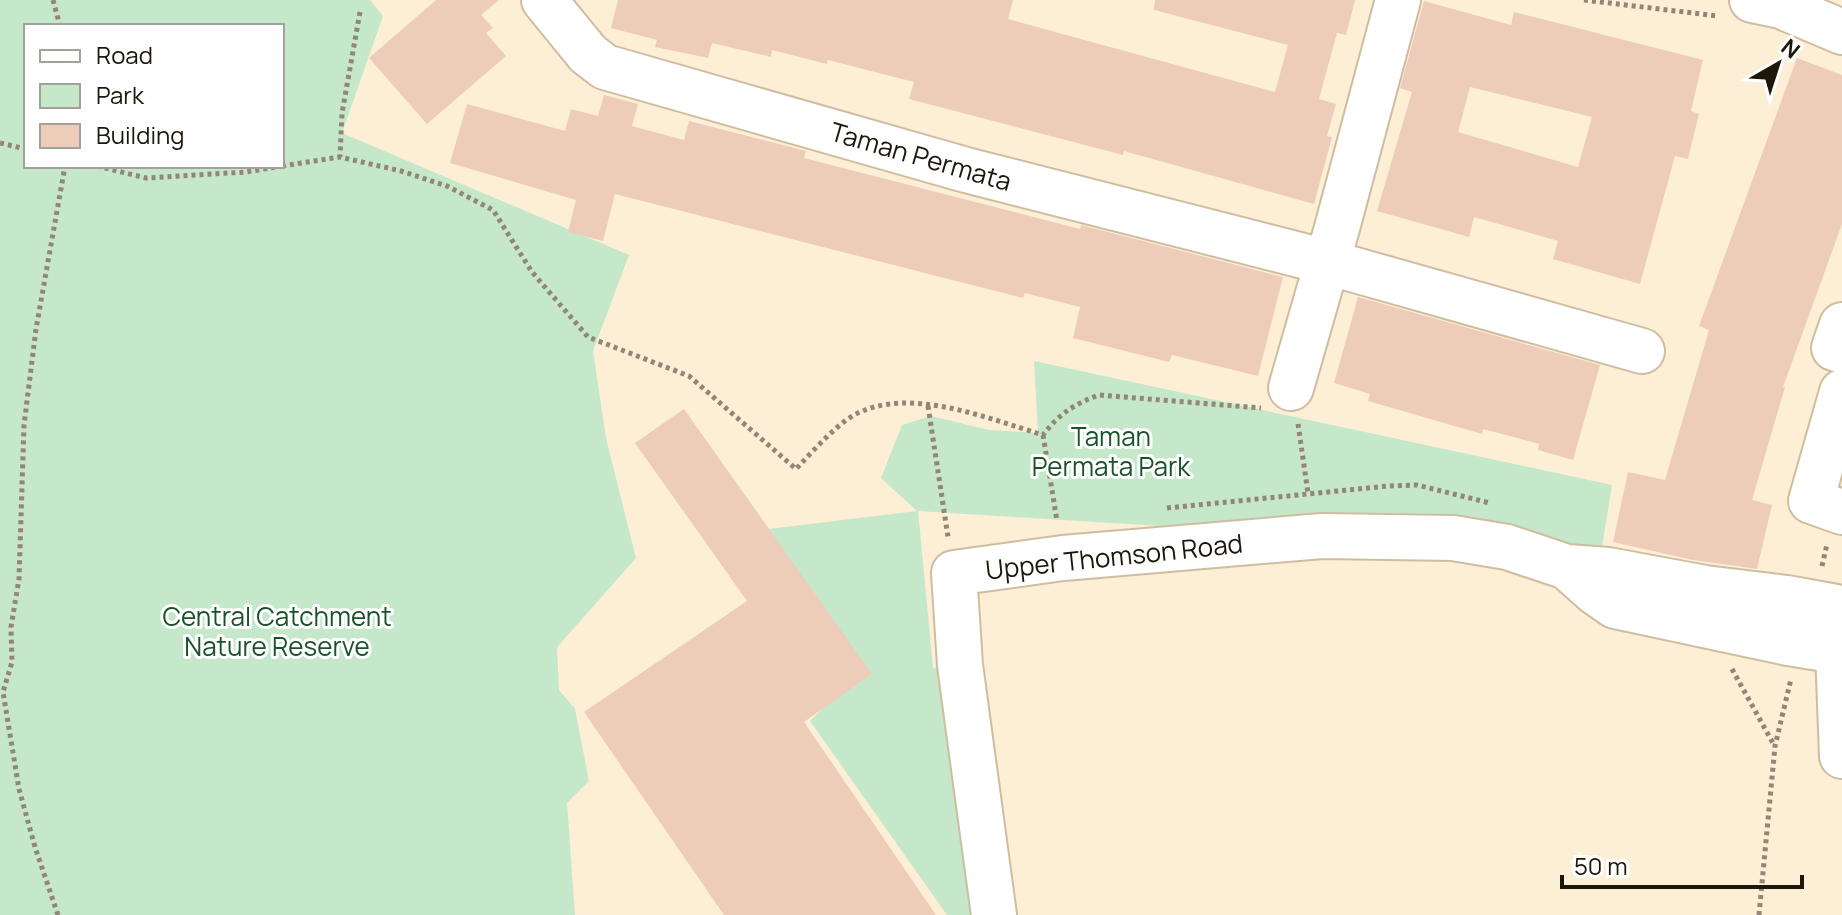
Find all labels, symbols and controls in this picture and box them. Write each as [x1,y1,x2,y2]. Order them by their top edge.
legend [24,24,284,168]
north arrow [1738,24,1818,104]
text: N [1775,32,1806,65]
text: Road [96,38,153,71]
text: Park [96,78,145,111]
street label: Taman Permata [826,113,1016,199]
text: Building [96,118,184,151]
park label: Taman Permata Park [1032,418,1191,484]
street label: Upper Thomson Road [984,525,1244,587]
park label: Central Catchment Nature Reserve [162,598,392,664]
scale bar [1562,839,1802,889]
text: 50 m [1574,849,1628,882]

